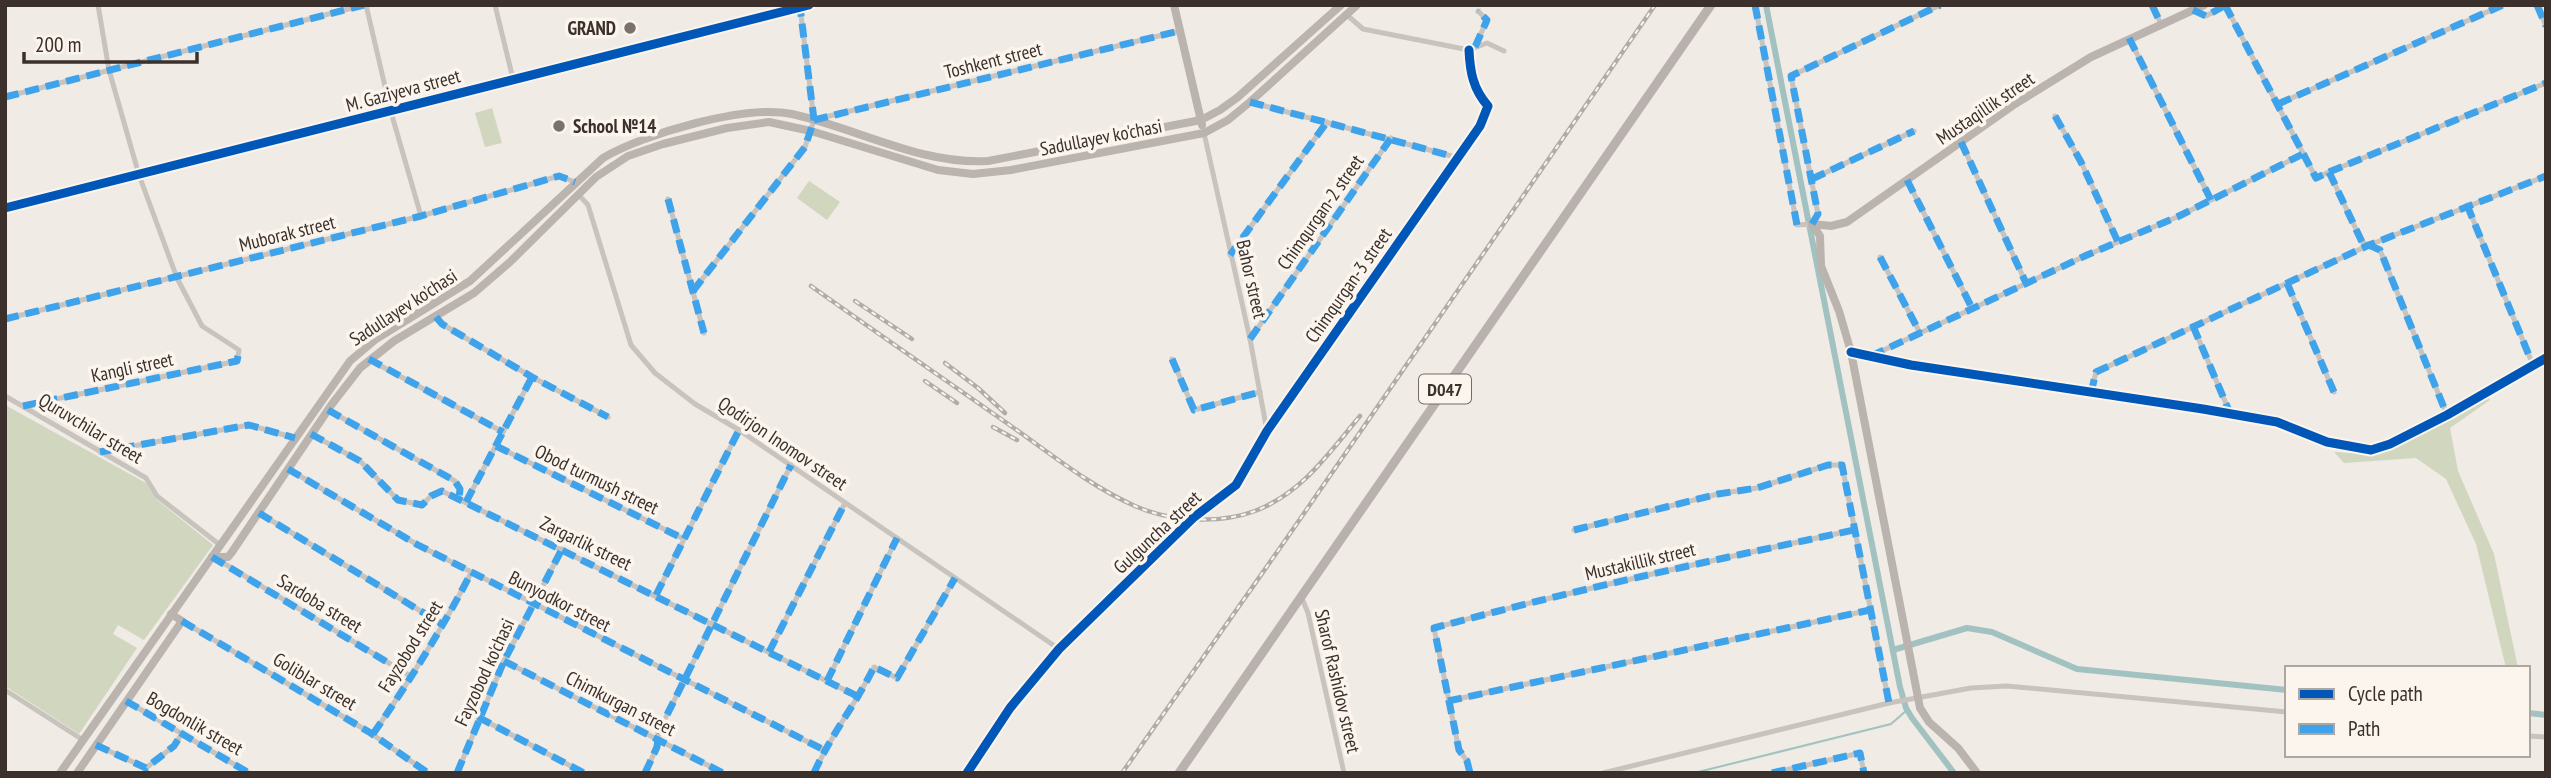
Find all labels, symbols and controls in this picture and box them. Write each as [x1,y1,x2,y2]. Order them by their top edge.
place label: GRAND [568,16,616,40]
marker: GRAND [622,20,638,36]
scale bar [24,21,198,65]
text: 200 m [35,31,81,58]
street label: Toshkent street [942,36,1045,84]
street label: M. Gaziyeva street [343,63,464,117]
street label: Mustaqillik street [1931,66,2039,150]
street label: Sadullayev ko'chasi [1038,113,1164,161]
place label: School №14 [573,114,656,138]
marker: School №14 [551,118,567,134]
street label: Chimqurgan-2 street [1271,149,1369,274]
street label: Muborak street [236,209,338,257]
street label: Chimqurgan-3 street [1299,222,1397,347]
street label: Bahor street [1231,237,1273,321]
street label: Sadullayev ko'chasi [345,263,461,351]
street label: Kangli street [89,346,176,387]
road number: D047 [1419,374,1471,404]
street label: Quruvchilar street [34,387,148,469]
street label: Qodirjon Inomov street [714,391,853,496]
street label: Obod turmush street [531,439,664,520]
street label: Gulguncha street [1108,485,1206,579]
street label: Zargarlik street [536,511,636,576]
street label: Mustakillik street [1582,536,1698,585]
street label: Bunyodkor street [505,565,616,637]
street label: Sardoba street [273,568,367,638]
street label: Fayzobod street [372,595,448,696]
street label: Sharof Rashidov street [1310,607,1366,756]
street label: Fayzobod ko'chasi [449,615,519,729]
street label: Goliblar street [269,647,362,716]
street label: Chimkurgan street [562,665,681,741]
legend [2285,666,2530,757]
text: Cycle path [2348,680,2423,707]
street label: Bogdonlik street [143,686,248,761]
text: Path [2348,715,2380,742]

